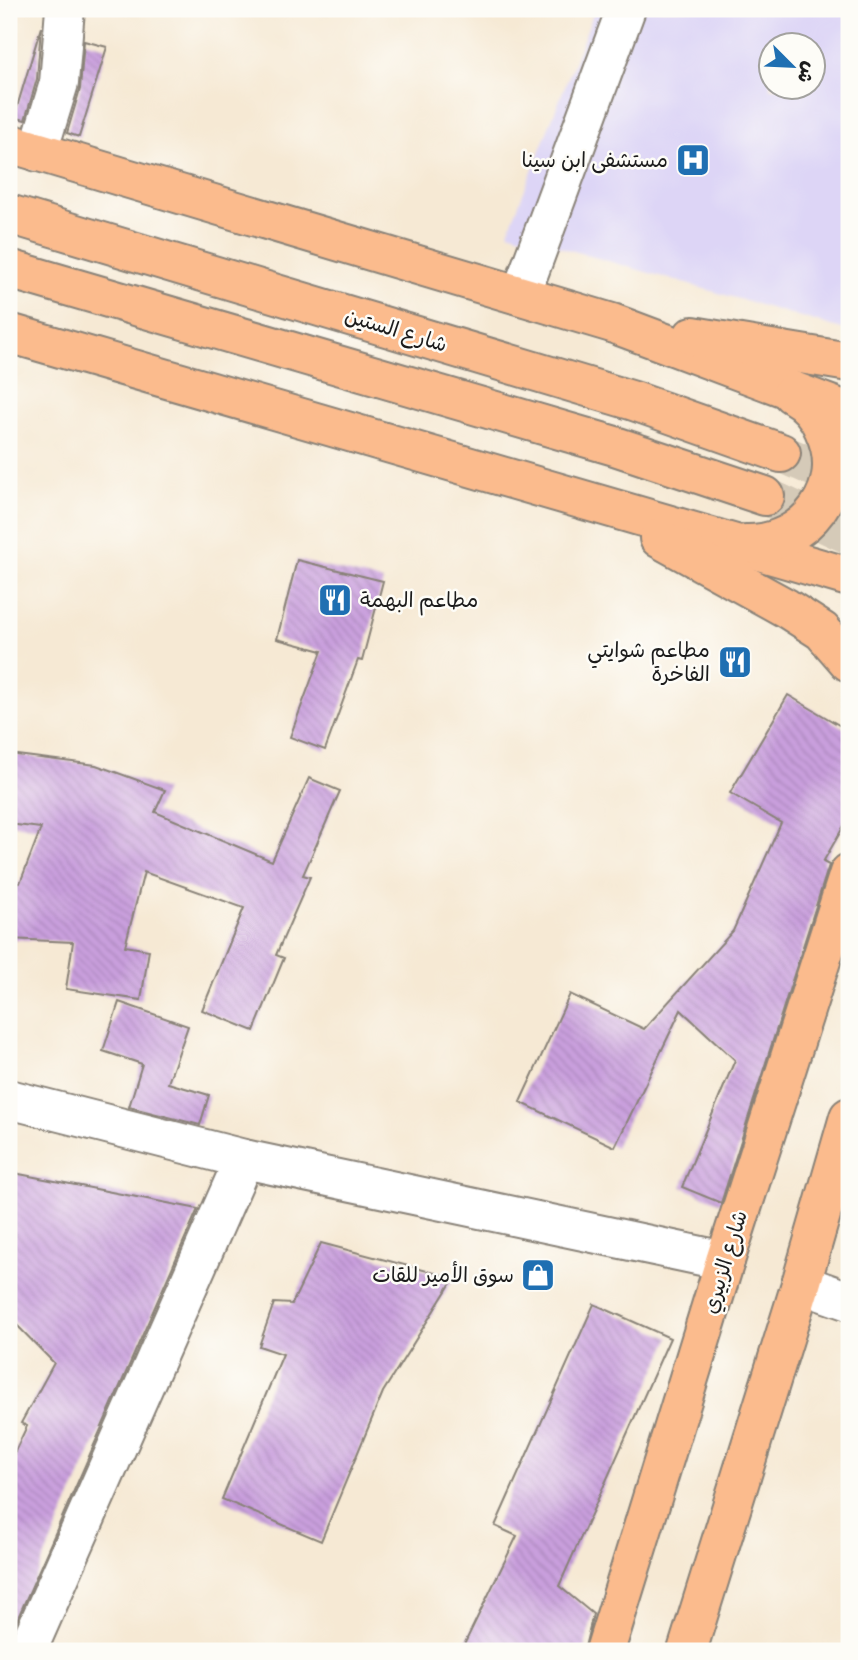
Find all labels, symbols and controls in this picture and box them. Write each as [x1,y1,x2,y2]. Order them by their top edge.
north arrow [756,32,826,102]
text: ش [790,57,819,86]
hospital icon: مستشفى ابن سينا [674,141,712,179]
place label: مستشفى ابن سينا [521,151,668,176]
street label: شارع الستين [341,306,449,361]
restaurant icon: مطاعم البهمة [316,581,354,619]
place label: مطاعم البهمة [360,591,478,616]
place label: مطاعم شوايتي الفاخرة [587,641,710,690]
restaurant icon: مطاعم شوايتي الفاخرة [716,643,754,681]
street label: شارع الزبيري [701,1208,756,1318]
shop icon: سوق الأمير للقات [519,1256,557,1294]
place label: سوق الأمير للقات [372,1261,514,1291]

